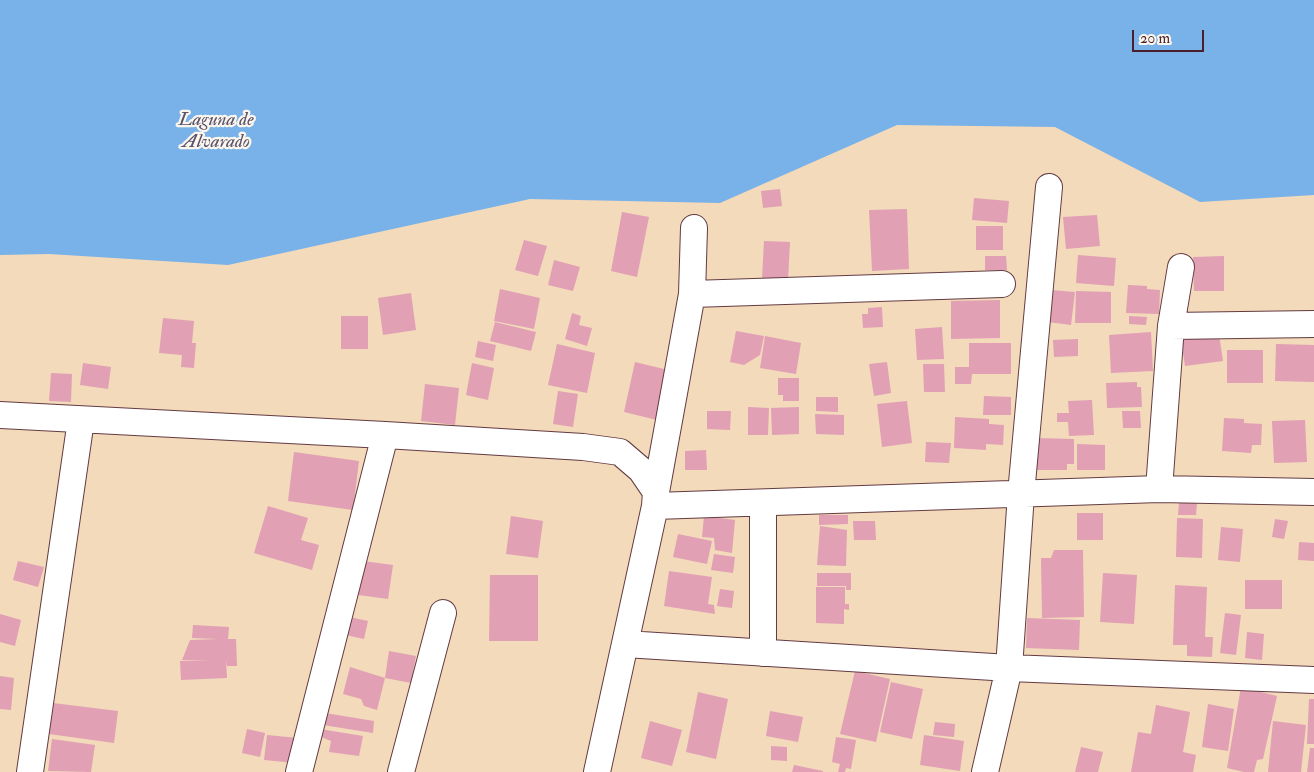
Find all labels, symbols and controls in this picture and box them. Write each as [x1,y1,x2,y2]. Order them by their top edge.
scale bar [1134,20,1206,52]
text: 20 m [1140,29,1170,48]
water label: Laguna de Alvarado [178,110,254,154]

